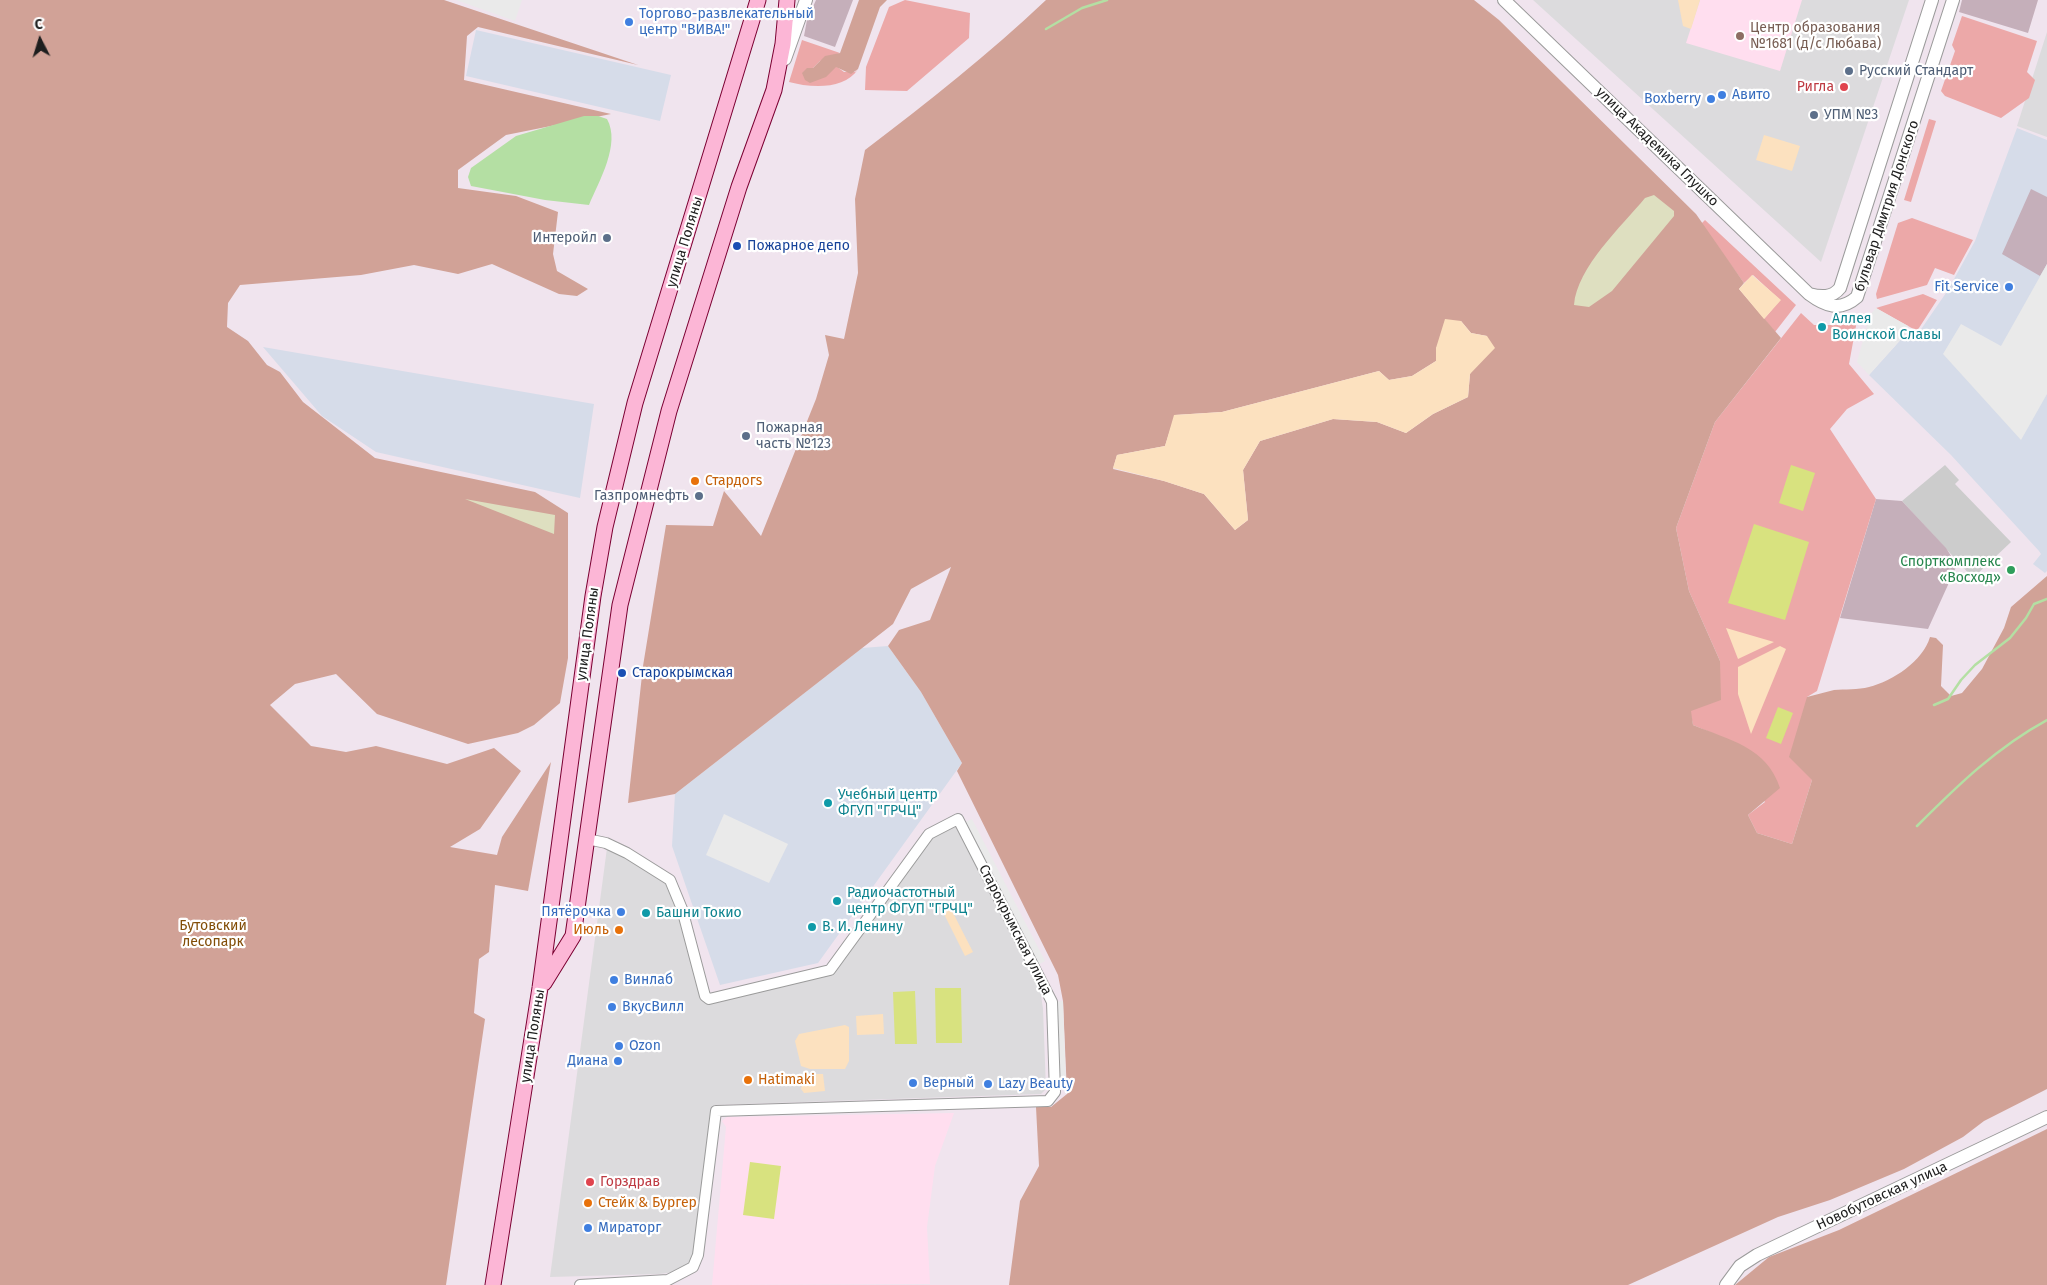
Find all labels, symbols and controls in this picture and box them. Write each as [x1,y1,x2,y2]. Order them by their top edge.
place label: Торгово-развлекательный центр "ВИВА!" [639,6,814,38]
north arrow [15,15,65,65]
text: С [34,16,43,33]
marker: Торгово-развлекательный центр "ВИВА!" [623,16,635,28]
place label: Центр образования №1681 (д/с Любава) [1750,20,1881,52]
marker: Центр образования №1681 (д/с Любава) [1734,30,1746,42]
place label: Русский Стандарт [1859,63,1973,79]
marker: Русский Стандарт [1843,65,1855,77]
place label: Ригла [1797,79,1834,95]
marker: Ригла [1838,81,1850,93]
street label: улица Академика Глушко [1592,84,1722,210]
place label: Авито [1732,87,1770,103]
marker: Авито [1716,89,1728,101]
place label: Boxberry [1644,91,1701,107]
marker: Boxberry [1705,93,1717,105]
place label: УПМ №3 [1824,107,1878,123]
marker: УПМ №3 [1808,109,1820,121]
street label: бульвар Дмитрия Донского [1851,118,1923,294]
street label: улица Поляны [663,194,707,290]
place label: Интеройл [533,230,597,246]
marker: Интеройл [601,232,613,244]
place label: Пожарное депо [747,238,850,254]
marker: Пожарное депо [731,240,743,252]
place label: Fit Service [1934,279,1999,295]
marker: Fit Service [2003,281,2015,293]
place label: Аллея Воинской Славы [1832,311,1941,344]
marker: Аллея Воинской Славы [1816,321,1828,333]
place label: Пожарная часть №123 [756,420,831,452]
marker: Пожарная часть №123 [740,430,752,442]
place label: Стардогs [705,473,762,489]
marker: Стардогs [689,475,701,487]
place label: Газпромнефть [594,488,689,504]
marker: Газпромнефть [693,490,705,502]
place label: Спорткомплекс «Восход» [1900,554,2001,586]
marker: Спорткомплекс «Восход» [2005,564,2017,576]
street label: улица Поляны [573,586,603,682]
place label: Старокрымская [632,665,733,681]
marker: Старокрымская [616,667,628,679]
place label: Учебный центр ФГУП "ГРЧЦ" [838,787,938,820]
marker: Учебный центр ФГУП "ГРЧЦ" [822,797,834,809]
street label: Старокрымская улица [975,862,1055,998]
place label: Радиочастотный центр ФГУП "ГРЧЦ" [847,885,973,918]
marker: Радиочастотный центр ФГУП "ГРЧЦ" [831,895,843,907]
place label: Пятёрочка [541,904,611,920]
place label: Башни Токио [656,905,742,921]
marker: Пятёрочка [615,906,627,918]
marker: Башни Токио [640,907,652,919]
park label: Бутовский лесопарк [179,918,247,950]
place label: В. И. Ленину [822,919,903,935]
marker: В. И. Ленину [806,921,818,933]
place label: Июль [573,922,609,938]
marker: Июль [613,924,625,936]
place label: Винлаб [624,972,673,988]
marker: Винлаб [608,974,620,986]
street label: улица Поляны [517,988,549,1084]
place label: ВкусВилл [622,999,684,1015]
marker: ВкусВилл [606,1001,618,1013]
place label: Ozon [629,1038,661,1054]
marker: Ozon [613,1040,625,1052]
place label: Диана [568,1053,608,1069]
marker: Диана [612,1055,624,1067]
place label: Hatimaki [758,1072,815,1088]
marker: Hatimaki [742,1074,754,1086]
place label: Верный [923,1075,974,1091]
place label: Lazy Beauty [998,1076,1073,1092]
marker: Верный [907,1077,919,1089]
marker: Lazy Beauty [982,1078,994,1090]
street label: Новобутовская улица [1814,1158,1950,1234]
place label: Горздрав [600,1174,660,1190]
marker: Горздрав [584,1176,596,1188]
place label: Стейк & Бургер [598,1195,697,1211]
marker: Стейк & Бургер [582,1197,594,1209]
place label: Мираторг [598,1220,661,1236]
marker: Мираторг [582,1222,594,1234]

